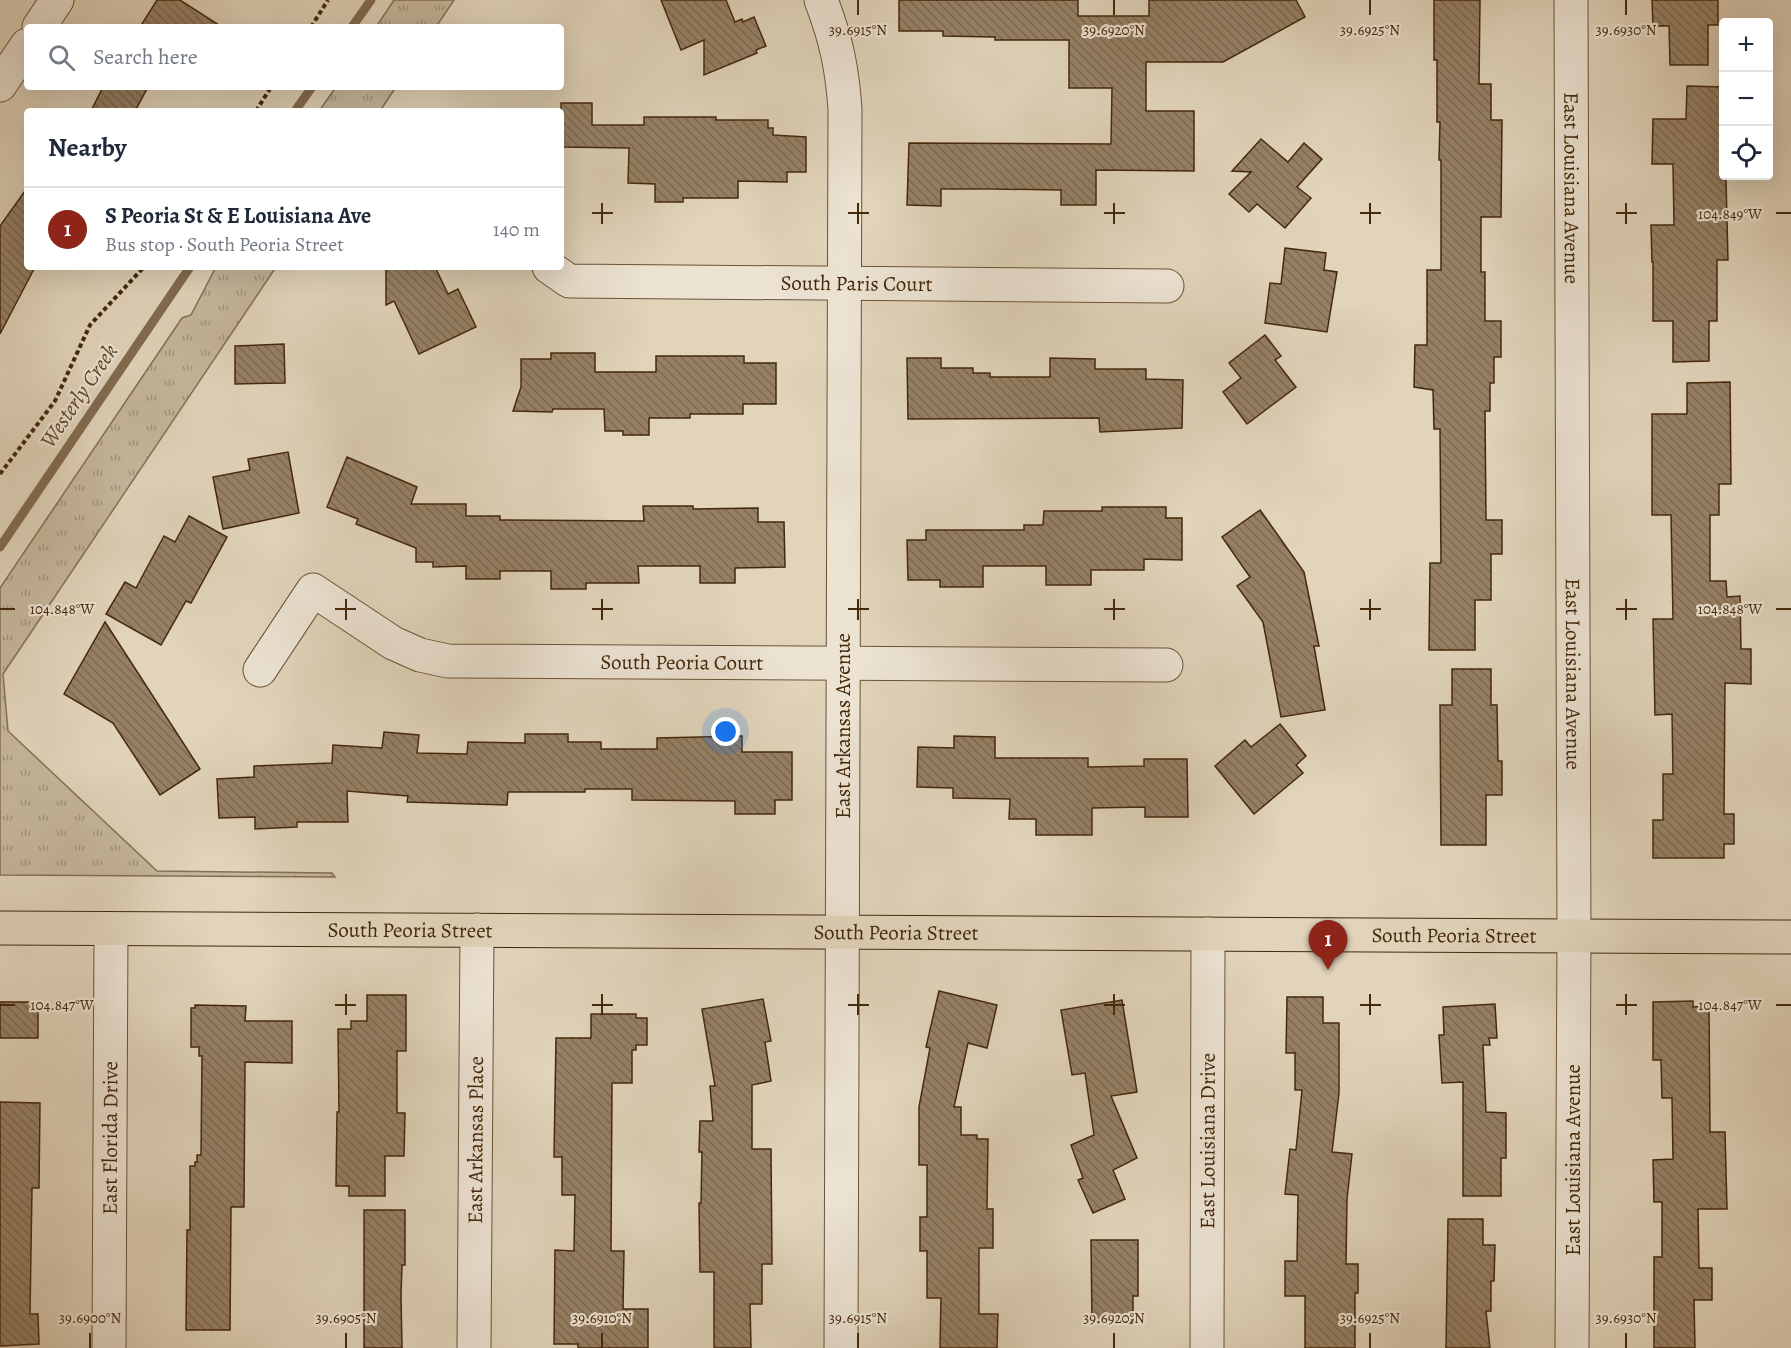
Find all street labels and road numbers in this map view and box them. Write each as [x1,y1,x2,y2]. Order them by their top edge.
street label: East Louisiana Avenue [1557,92,1586,284]
street label: South Paris Court [780,269,933,298]
street label: East Louisiana Avenue [1559,578,1587,770]
street label: East Arkansas Avenue [829,633,857,819]
street label: South Peoria Court [600,648,763,677]
street label: South Peoria Street [327,916,493,944]
street label: South Peoria Street [813,918,979,947]
street label: South Peoria Street [1371,921,1537,950]
street label: East Louisiana Drive [1193,1053,1222,1229]
street label: East Arkansas Place [461,1056,490,1224]
street label: East Florida Drive [96,1061,124,1215]
street label: East Louisiana Avenue [1559,1064,1587,1256]

